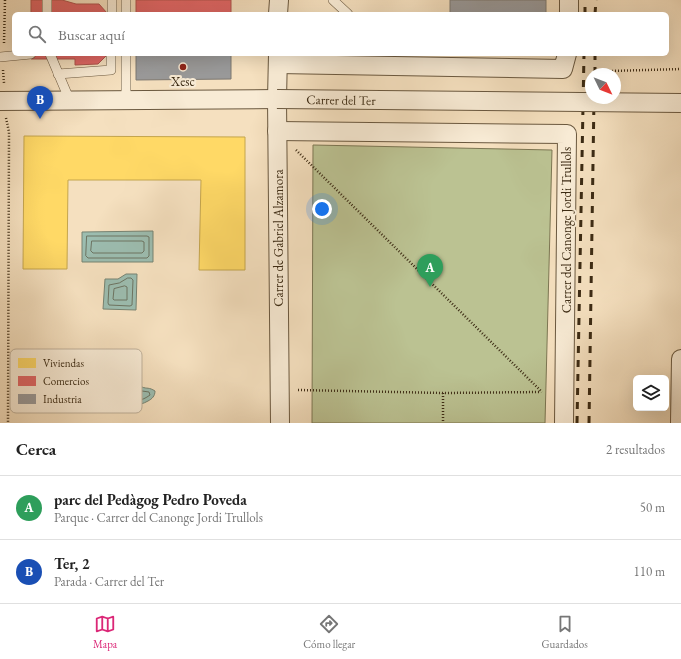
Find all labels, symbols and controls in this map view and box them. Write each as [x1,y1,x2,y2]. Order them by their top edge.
search box [12,12,669,56]
icon: search [26,23,48,45]
text: Buscar aquí [58,25,125,44]
marker: Xesc [178,62,188,72]
north arrow [585,68,621,104]
place label: Xesc [170,73,195,90]
pin: B [27,86,53,119]
street label: Carrer del Ter [306,91,376,109]
street label: Carrer del Canonge Jordi Trullols [558,147,575,313]
street label: Carrer de Gabriel Alzamora [270,169,287,307]
your location [312,199,332,219]
pin: A [417,254,443,287]
legend [10,349,142,413]
text: Viviendas [43,356,84,370]
text: Comercios [43,374,89,388]
map controls [633,375,669,411]
button: layers [633,375,669,411]
text: Industria [43,392,82,406]
text: Cerca [16,438,56,460]
text: 2 resultados [606,441,665,458]
text: parc del Pedàgog Pedro Poveda [54,490,247,509]
text: A [24,499,34,516]
text: 50 m [640,499,665,516]
text: Parque · Carrer del Canonge Jordi Trullols [54,509,263,526]
text: Ter, 2 [54,554,90,573]
text: B [25,563,33,580]
text: 110 m [634,563,665,580]
text: Parada · Carrer del Ter [54,573,164,590]
tab: Mapa [93,613,117,651]
tab: Cómo llegar [303,613,355,651]
tab: Guardados [541,613,588,651]

